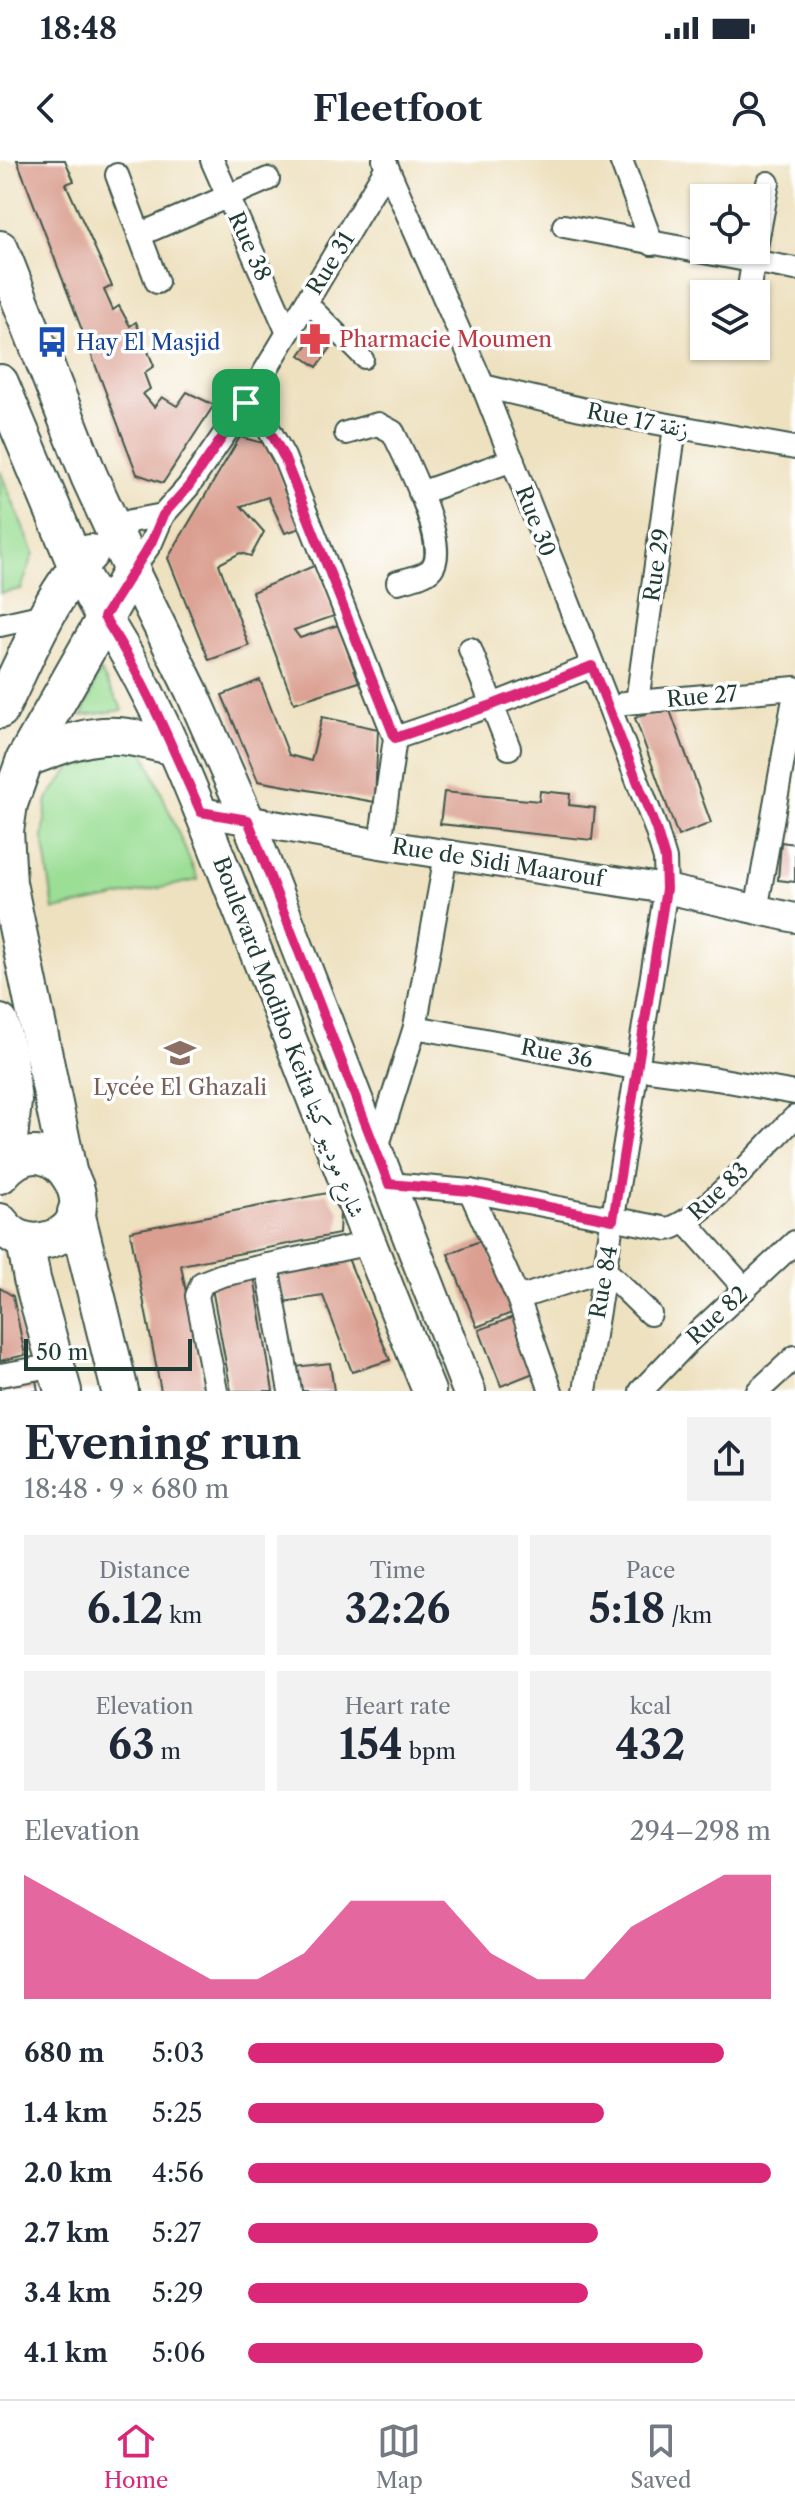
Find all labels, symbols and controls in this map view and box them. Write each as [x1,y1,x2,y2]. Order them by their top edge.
text: 18:48 [40,10,117,47]
icon: back [24,86,68,130]
text: Fleetfoot [313,86,482,130]
icon: person [727,86,771,130]
map controls [690,184,770,360]
button: locate [690,184,770,264]
street label: Rue 38 [222,207,277,285]
street label: Rue 31 [301,227,360,300]
button: layers [690,280,770,360]
pharmacy icon: Pharmacie Moumen [298,322,332,356]
bus stop icon: Hay El Masjid [35,325,69,359]
place label: Pharmacie Moumen [339,326,552,353]
place label: Hay El Masjid [76,329,220,356]
pin [212,369,280,437]
icon: arrive [224,381,268,425]
street label: Rue 17 زنقة [585,397,691,444]
street label: Rue 30 [510,482,561,561]
street label: Rue 29 [638,527,675,603]
street label: Rue 27 [665,680,739,713]
street label: Rue de Sidi Maarouf [390,832,609,893]
street label: Boulevard Modibo Keita شارع موديبو كيتا [202,853,370,1223]
street label: Rue 36 [519,1033,595,1074]
school or university icon: Lycée El Ghazali [163,1036,197,1070]
place label: Lycée El Ghazali [93,1074,267,1101]
street label: Rue 83 [682,1157,754,1226]
street label: Rue 84 [584,1244,623,1321]
street label: Rue 82 [681,1280,753,1350]
scale bar [24,1335,192,1371]
text: 50 m [36,1339,88,1366]
text: Evening run [24,1416,301,1470]
button: share [687,1417,771,1501]
text: 18:48 · 9 × 680 m [24,1473,229,1505]
text: Distance [99,1557,190,1584]
text: Time [370,1557,425,1584]
text: Pace [626,1557,675,1584]
text: 6.12 [87,1584,163,1633]
text: 32:26 [345,1584,450,1633]
text: 5:18 [589,1584,665,1633]
text: km [163,1602,202,1629]
text: /km [665,1602,712,1629]
text: Elevation [95,1693,194,1720]
text: Heart rate [344,1693,451,1720]
text: kcal [630,1693,671,1720]
text: 63 [108,1720,155,1769]
text: 154 [339,1720,403,1769]
text: 432 [616,1720,685,1769]
text: m [155,1738,181,1765]
text: bpm [403,1738,456,1765]
text: Elevation [24,1815,140,1847]
text: 294–298 m [630,1815,771,1847]
text: 680 m [24,2037,105,2069]
text: 5:03 [152,2037,204,2069]
text: 1.4 km [24,2097,108,2129]
text: 5:25 [152,2097,202,2129]
text: 2.0 km [24,2157,112,2189]
text: 4:56 [152,2157,204,2189]
text: 2.7 km [24,2217,109,2249]
text: 5:27 [152,2217,201,2249]
text: 3.4 km [24,2277,111,2309]
text: 5:29 [152,2277,204,2309]
text: 4.1 km [24,2337,108,2369]
text: 5:06 [152,2337,205,2369]
tab: Home [104,2419,168,2494]
tab: Map [376,2419,423,2494]
tab: Saved [630,2419,691,2494]

